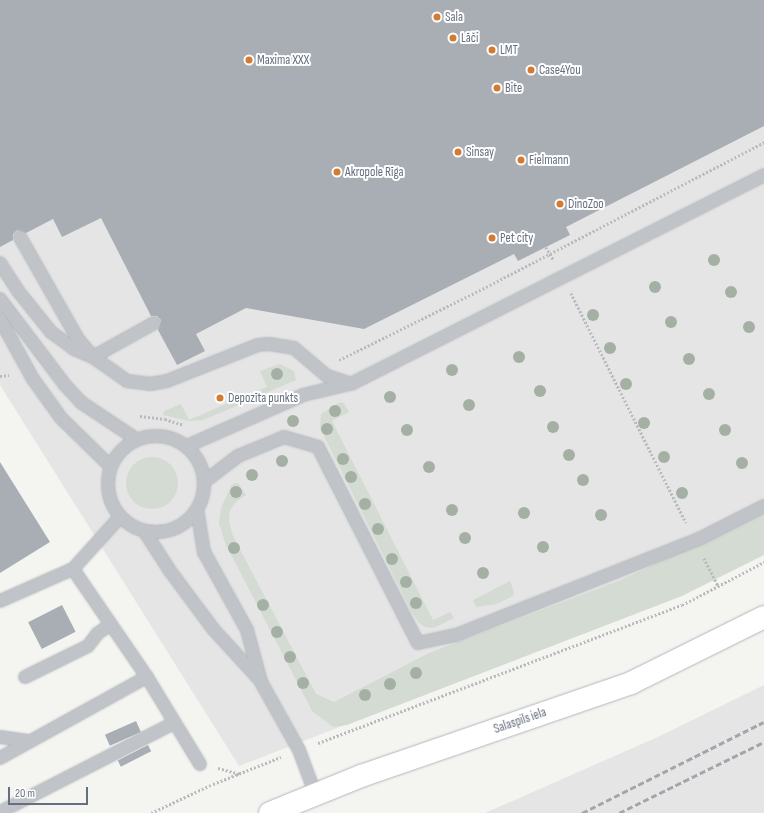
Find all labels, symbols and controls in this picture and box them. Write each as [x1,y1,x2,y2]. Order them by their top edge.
place label: Sala [445,9,463,25]
marker: Sala [432,12,442,22]
place label: Lāči [461,30,478,46]
marker: Lāči [448,33,458,43]
place label: LMT [500,42,518,58]
marker: LMT [487,45,497,55]
place label: Maxima XXX [257,52,309,68]
marker: Maxima XXX [244,55,254,65]
place label: Case4You [539,62,581,78]
marker: Case4You [526,65,536,75]
place label: Bite [505,80,522,96]
marker: Bite [492,83,502,93]
place label: Sinsay [466,144,494,160]
marker: Sinsay [453,147,463,157]
place label: Fielmann [529,152,569,168]
marker: Fielmann [516,155,526,165]
place label: Akropole Rīga [345,164,404,180]
marker: Akropole Rīga [332,167,342,177]
place label: DinoZoo [568,196,604,212]
marker: DinoZoo [555,199,565,209]
place label: Pet city [500,230,533,246]
marker: Pet city [487,233,497,243]
place label: Depozīta punkts [228,390,298,406]
marker: Depozīta punkts [215,393,225,403]
street label: Salaspils iela [492,705,548,737]
scale bar [10,779,90,805]
text: 20 m [15,786,35,801]

